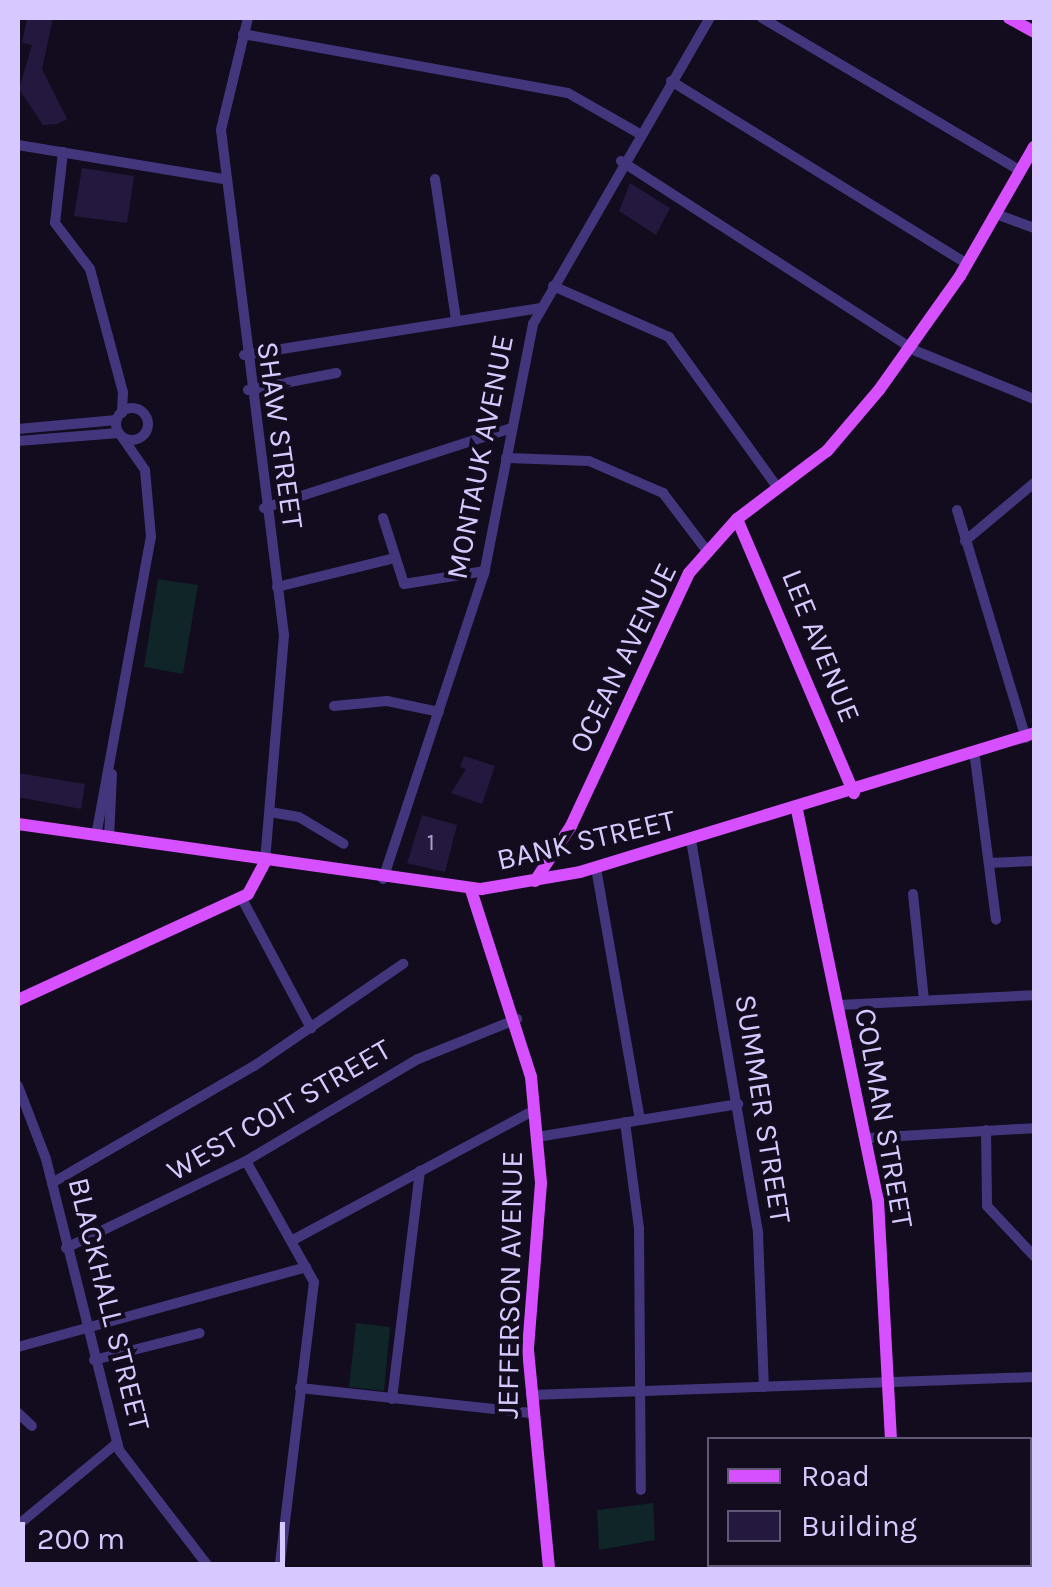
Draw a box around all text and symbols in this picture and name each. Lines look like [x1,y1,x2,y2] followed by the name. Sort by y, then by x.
[439,332,521,582] street label: MONTAUK AVENUE
[249,339,311,531] street label: SHAW STREET
[562,557,684,759] street label: OCEAN AVENUE
[774,564,868,728] street label: LEE AVENUE
[493,802,679,878] street label: BANK STREET
[427,827,435,857] house number: 1
[727,992,799,1226] street label: SUMMER STREET
[847,1005,921,1231] street label: COLMAN STREET
[161,1031,397,1189] street label: WEST COIT STREET
[490,1151,530,1419] street label: JEFFERSON AVENUE
[60,1174,158,1434] street label: BLACKHALL STREET
[707,1437,1032,1567] legend
[801,1458,870,1494] text: Road
[25,1502,290,1564] scale bar
[801,1508,917,1544] text: Building
[37,1521,125,1557] text: 200 m

